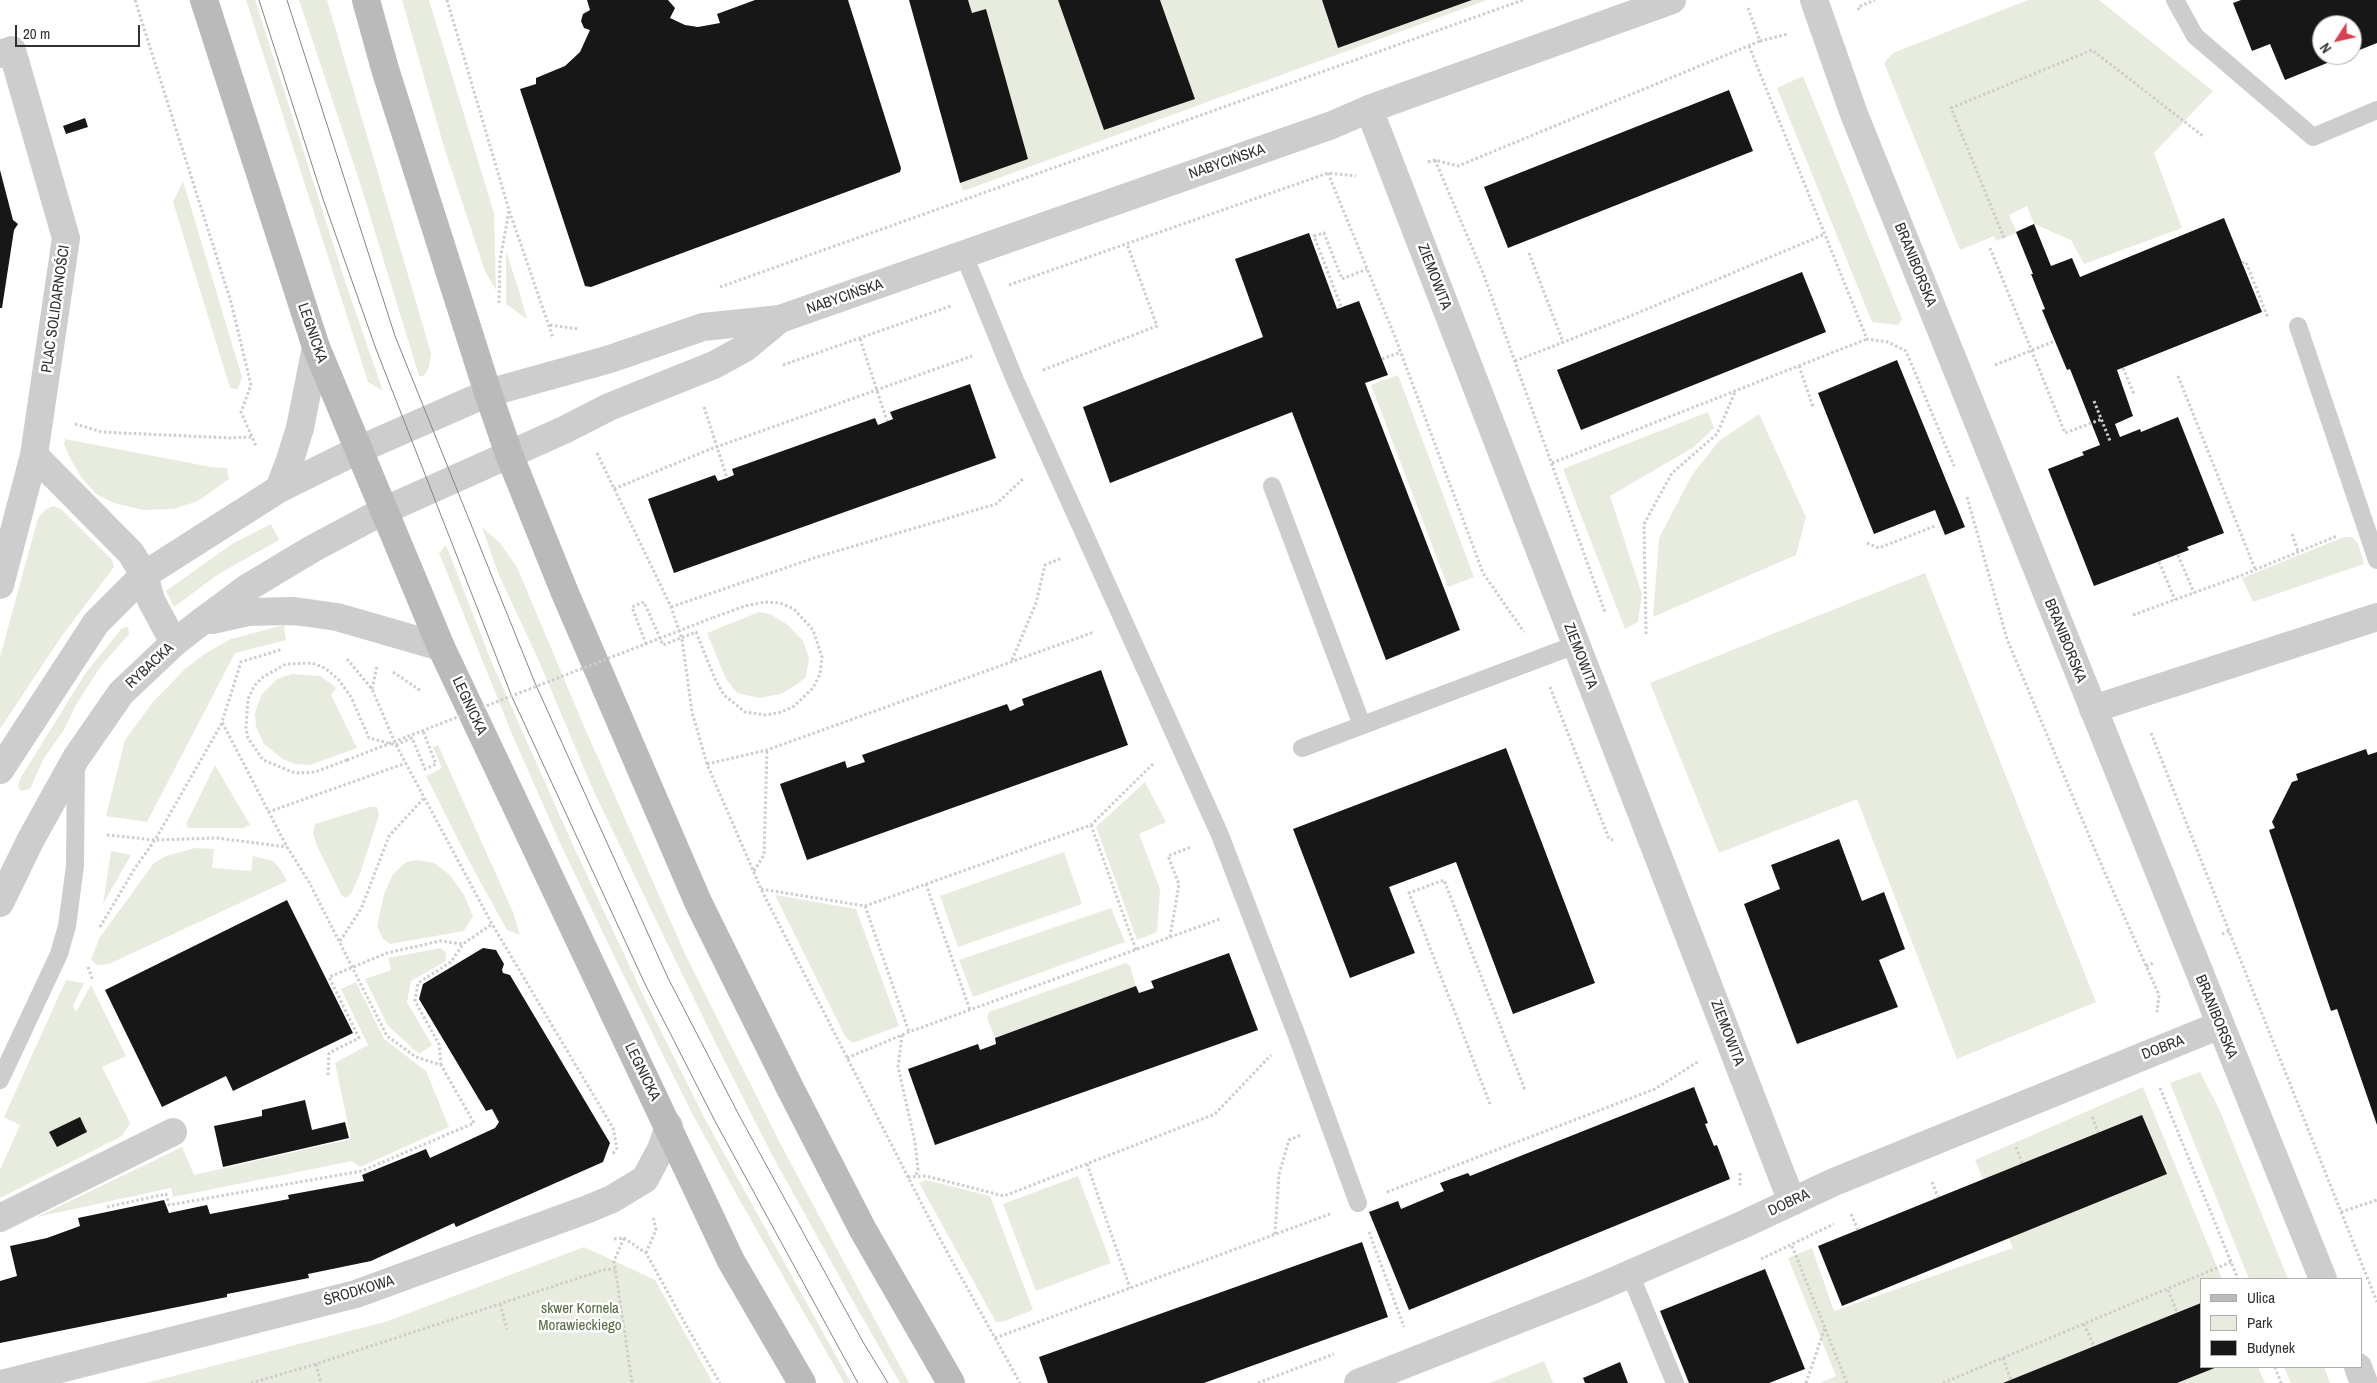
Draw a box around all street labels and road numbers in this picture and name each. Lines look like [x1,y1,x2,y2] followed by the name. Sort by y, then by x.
[1187,141,1267,183] street label: NABYCIŃSKA
[1890,220,1940,310] street label: BRANIBORSKA
[1413,242,1455,312] street label: ZIEMOWITA
[38,244,74,374] street label: PLAC SOLIDARNOŚCI
[805,276,885,318] street label: NABYCIŃSKA
[293,301,331,365] street label: LEGNICKA
[2040,596,2090,686] street label: BRANIBORSKA
[1559,621,1601,691] street label: ZIEMOWITA
[122,639,178,693] street label: RYBACKA
[448,674,490,738] street label: LEGNICKA
[2191,972,2241,1062] street label: BRANIBORSKA
[1706,998,1748,1068] street label: ZIEMOWITA
[2139,1032,2187,1064] street label: DOBRA
[620,1040,664,1104] street label: LEGNICKA
[1765,1186,1813,1220] street label: DOBRA
[322,1272,396,1310] street label: ŚRODKOWA

